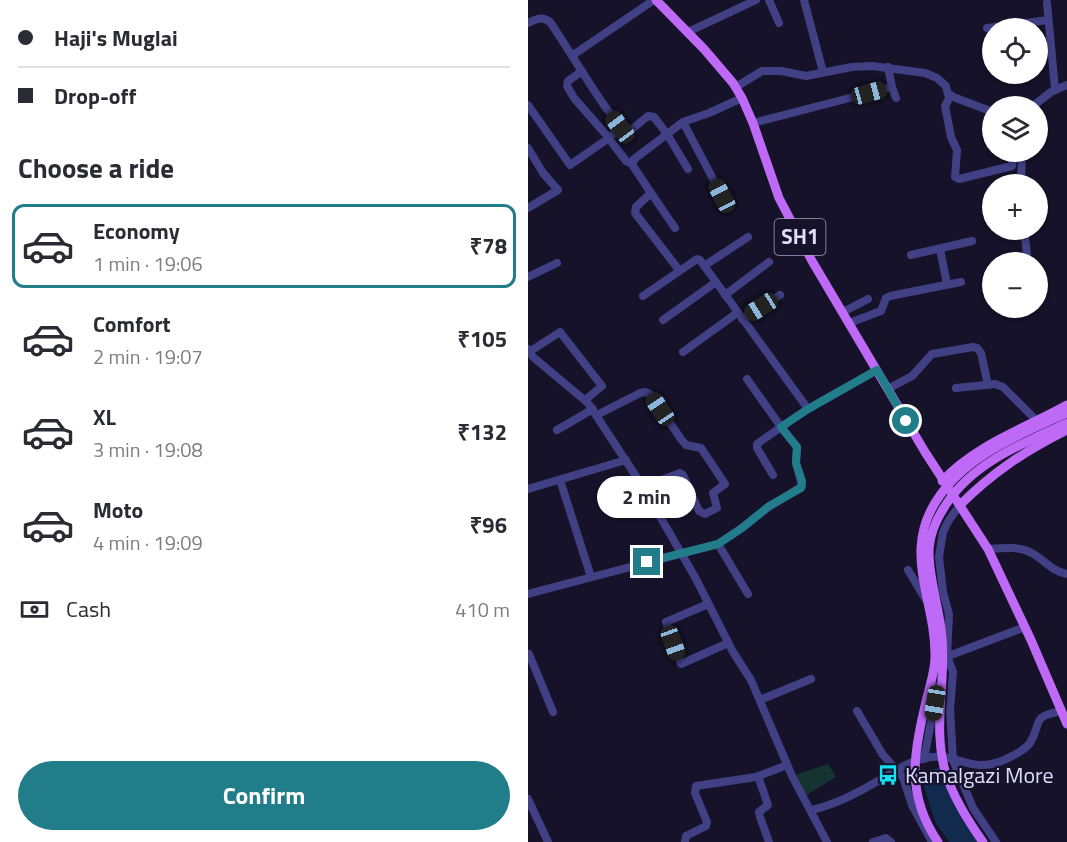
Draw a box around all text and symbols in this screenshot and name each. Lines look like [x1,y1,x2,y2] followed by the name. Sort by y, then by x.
[982,18,1048,318] map controls
[982,18,1048,84] button: locate
[54,21,178,55] text: Haji's Muglai
[54,79,136,113] text: Drop-off
[849,80,889,106] car
[982,96,1048,162] button: layers
[602,107,638,147] car
[18,147,174,188] text: Choose a ride
[982,174,1048,240] button: +
[706,176,738,216] car
[93,214,180,248] text: Economy
[21,219,75,273] icon: car
[774,219,826,255] road number: SH1
[470,229,507,263] text: ₹78
[93,248,203,279] text: 1 min · 19:06
[982,252,1048,318] button: −
[741,290,781,324] car
[93,307,171,341] text: Comfort
[21,312,75,366] icon: car
[457,322,507,356] text: ₹105
[93,341,203,372] text: 2 min · 19:07
[642,389,678,429] car
[93,400,116,434] text: XL
[21,405,75,459] icon: car
[892,407,919,434] route start
[457,415,507,449] text: ₹132
[93,434,203,465] text: 3 min · 19:08
[598,475,696,517] callout: 2 min
[622,481,671,512] text: 2 min
[93,493,143,527] text: Moto
[21,498,75,552] icon: car
[470,508,507,542] text: ₹96
[93,527,203,558] text: 4 min · 19:09
[633,548,660,575] route end
[66,592,111,626] text: Cash
[18,593,51,626] icon: cash
[455,594,510,625] text: 410 m
[658,623,688,663] car
[923,684,947,722] car
[905,758,1054,792] place label: Kamalgazi More
[18,761,510,830] button: Confirm
[876,763,900,787] bus stop icon: Kamalgazi More

